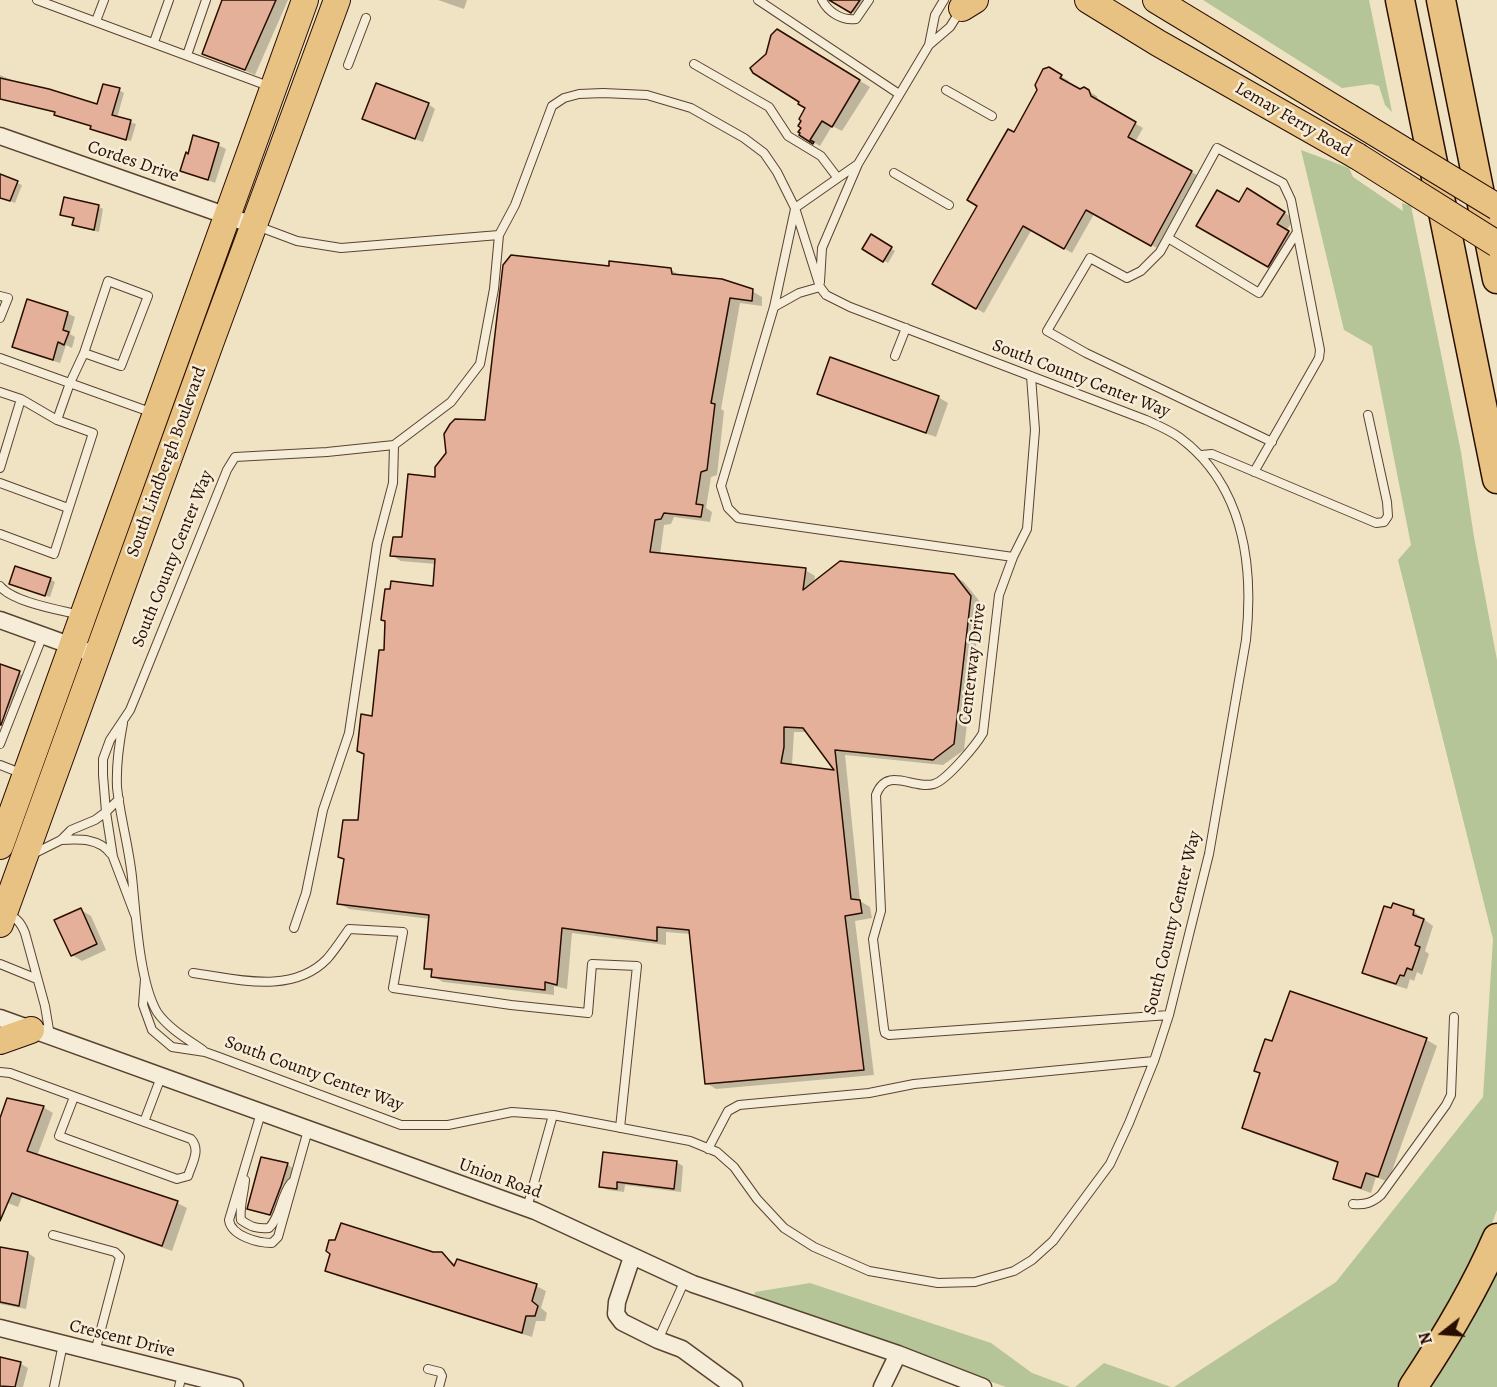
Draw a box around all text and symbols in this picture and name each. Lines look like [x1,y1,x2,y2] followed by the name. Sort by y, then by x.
[1231,78,1355,162] street label: Lemay Ferry Road
[84,136,182,188] street label: Cordes Drive
[989,335,1173,423] street label: South County Center Way
[122,364,212,560] street label: South Lindbergh Boulevard
[128,467,218,651] street label: South County Center Way
[955,602,991,726] street label: Centerway Drive
[1140,829,1206,1017] street label: South County Center Way
[222,1032,406,1116] street label: South County Center Way
[456,1154,544,1204] street label: Union Road
[1413,1303,1473,1363] north arrow
[67,1315,177,1363] street label: Crescent Drive
[1414,1329,1438,1347] text: N

